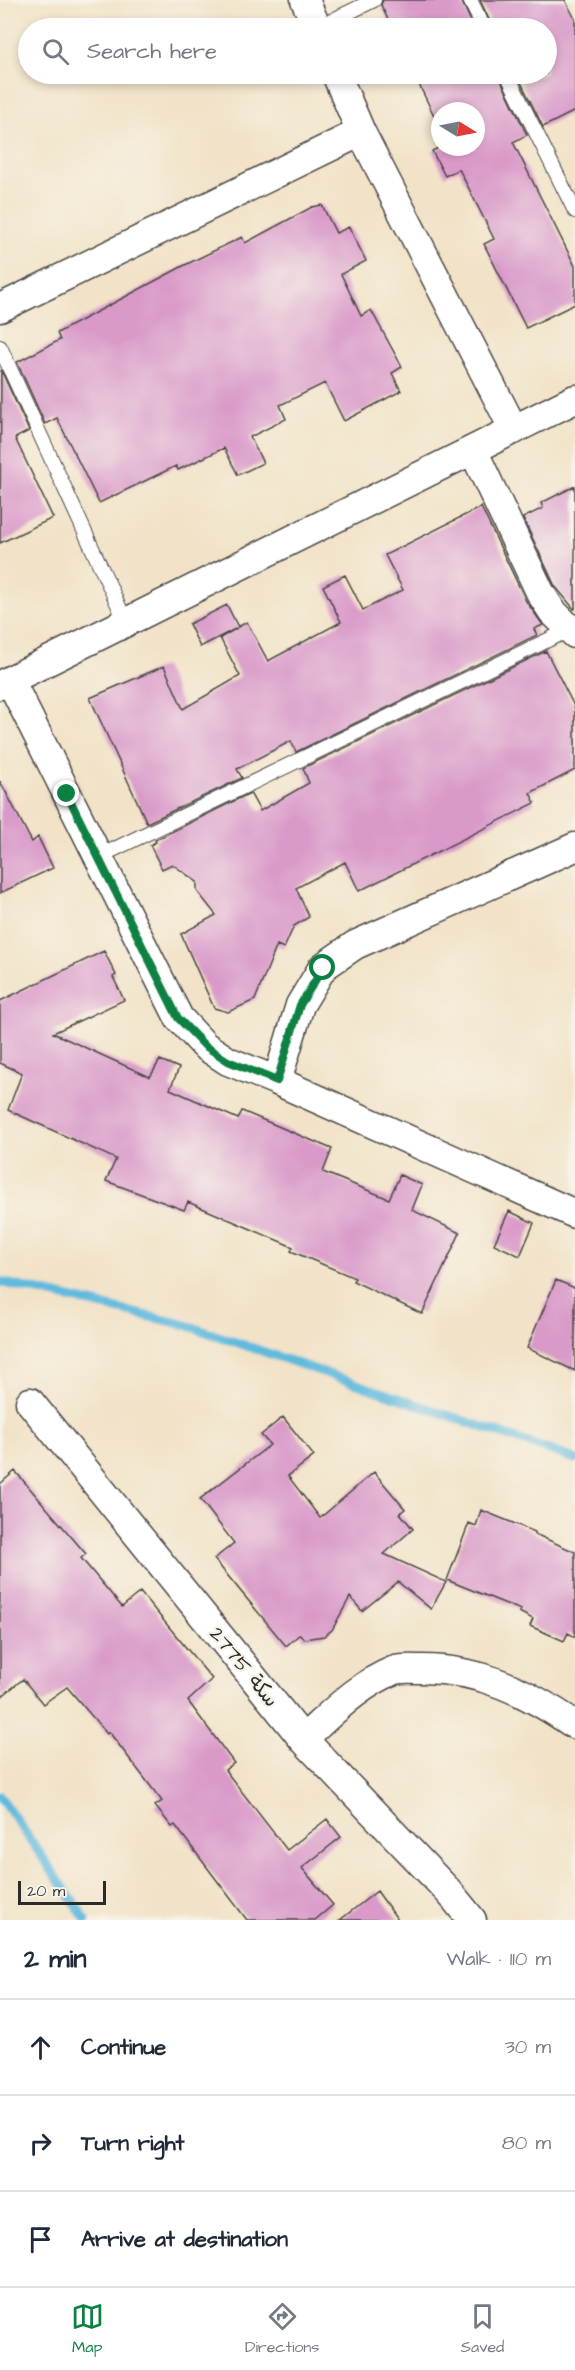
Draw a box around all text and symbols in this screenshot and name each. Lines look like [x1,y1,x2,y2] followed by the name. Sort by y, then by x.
[18,18,557,84] search box
[39,35,72,68] icon: search
[87,36,217,67] text: Search here
[431,102,485,156] north arrow
[53,780,79,806] route end
[309,954,335,980] route start
[202,1621,286,1713] street label: سكة 2775
[18,1878,106,1906] scale bar
[27,1880,65,1902] text: 20 m
[24,1941,86,1977] text: 2 min
[446,1945,551,1973] text: Walk · 110 m
[24,2031,57,2064] icon: ahead
[81,2032,166,2063] text: Continue
[505,2033,551,2061] text: 30 m
[24,2127,57,2160] icon: right
[81,2128,184,2159] text: Turn right
[502,2129,551,2157] text: 80 m
[24,2223,57,2256] icon: arrive
[81,2224,288,2255] text: Arrive at destination
[71,2300,104,2358] tab: Map
[245,2300,319,2358] tab: Directions
[461,2300,504,2358] tab: Saved

